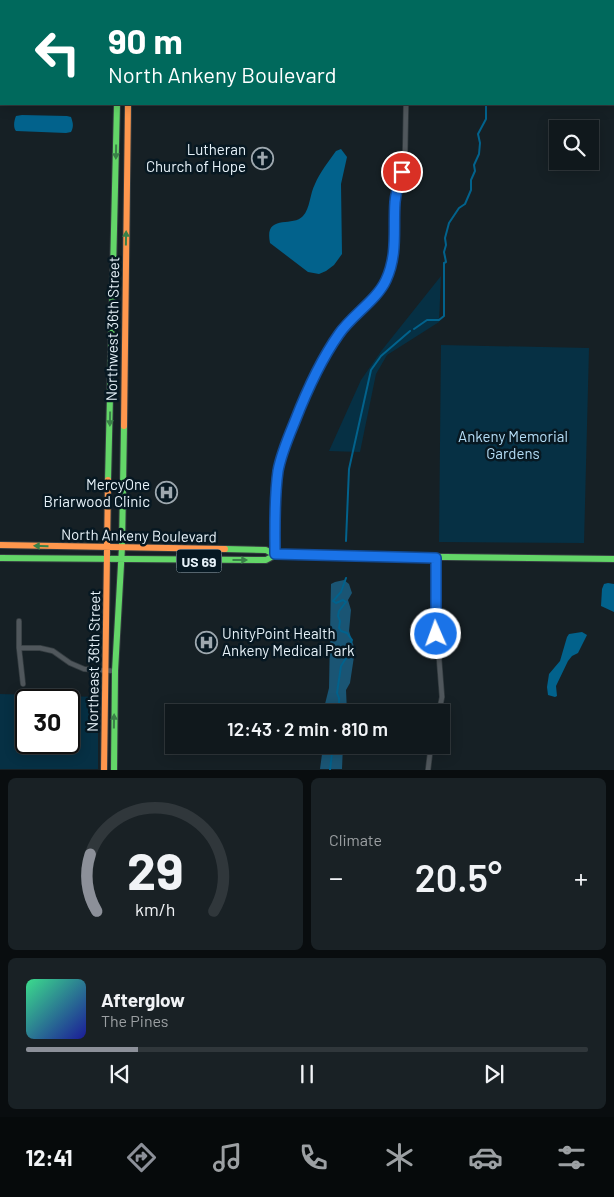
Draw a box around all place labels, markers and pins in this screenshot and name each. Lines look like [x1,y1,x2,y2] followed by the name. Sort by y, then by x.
[146,140,246,175] place label: Lutheran Church of Hope
[250,146,274,170] church icon: Lutheran Church of Hope
[381,151,423,193] pin
[44,475,150,510] place label: MercyOne Briarwood Clinic
[154,481,178,505] hospital icon: MercyOne Briarwood Clinic
[222,624,355,659] place label: UnityPoint Health Ankeny Medical Park
[194,630,218,654] hospital icon: UnityPoint Health Ankeny Medical Park

